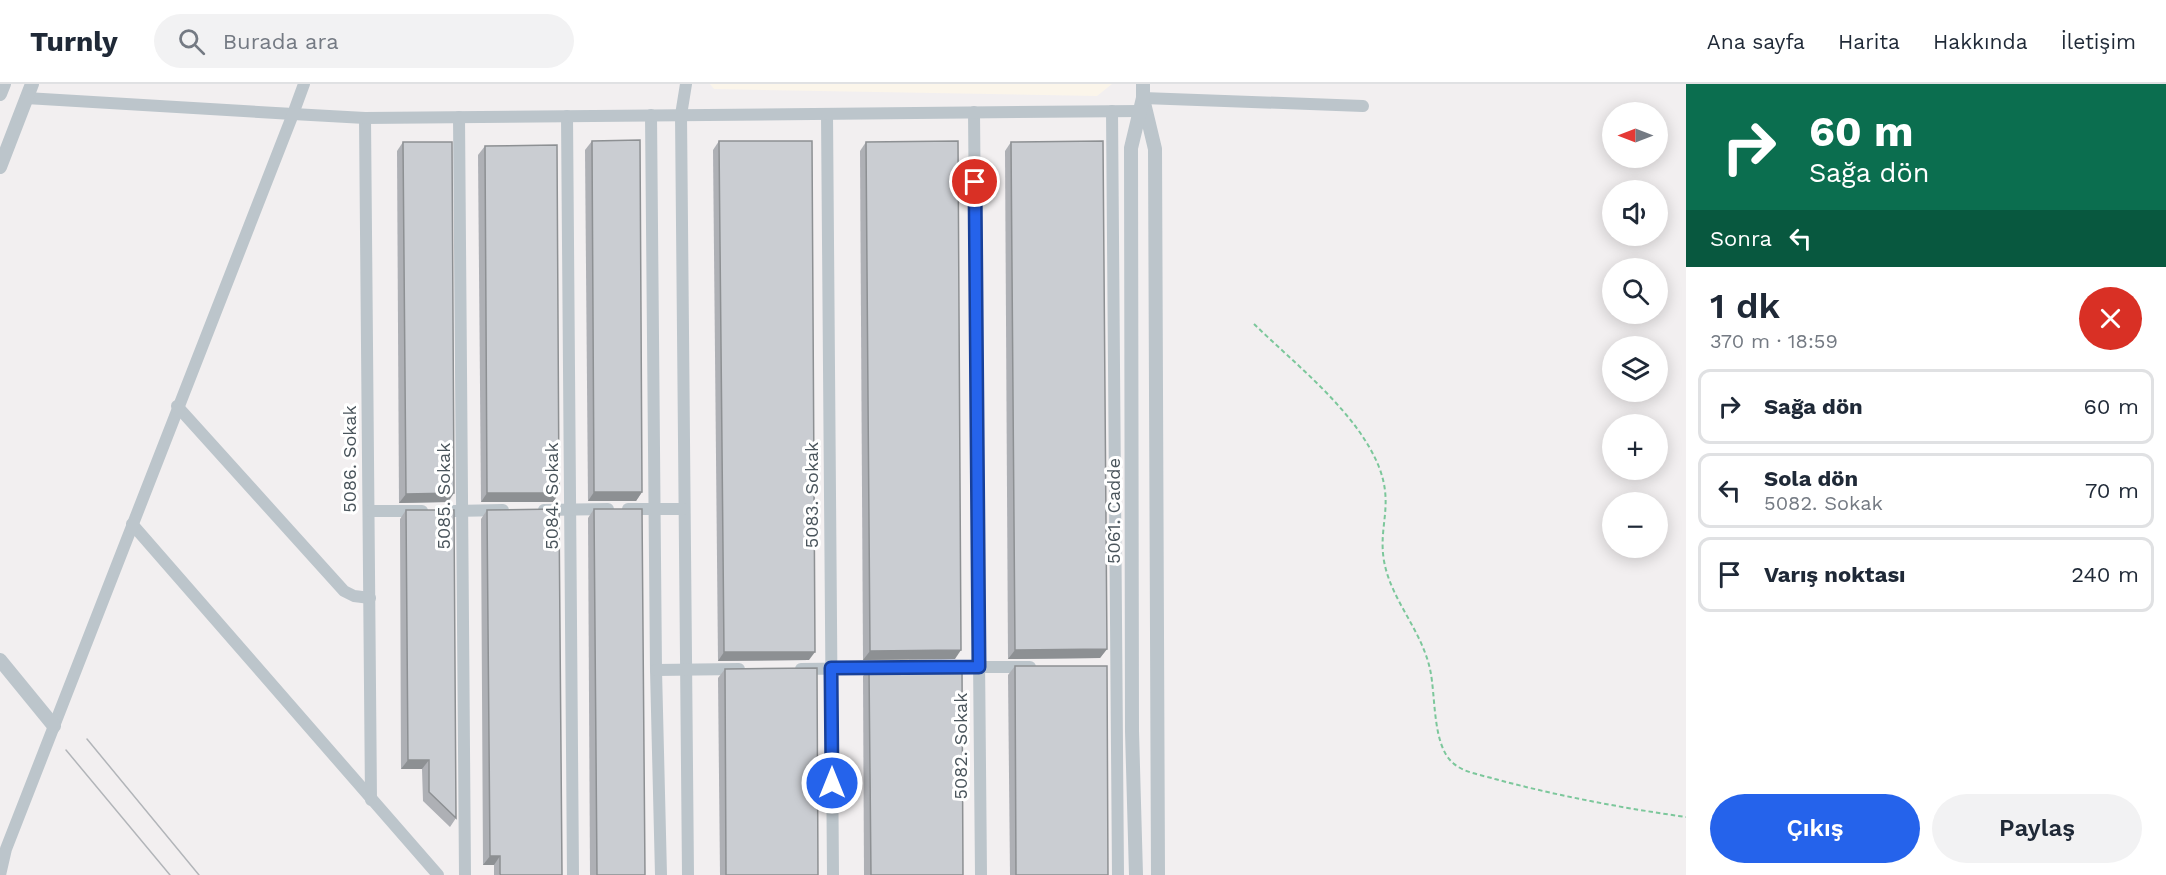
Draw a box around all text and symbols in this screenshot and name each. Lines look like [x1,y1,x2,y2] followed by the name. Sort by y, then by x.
[154,14,574,68] search box
[30,25,118,58] text: Turnly
[175,25,208,58] icon: search
[223,29,339,54] text: Burada ara
[1707,29,1805,54] text: Ana sayfa
[1838,29,1900,54] text: Harita
[1933,29,2028,54] text: Hakkında
[2061,29,2136,54] text: İletişim
[1602,102,1668,168] north arrow
[1602,102,1668,558] map controls
[1809,107,1913,156] text: 60 m
[1710,108,1788,186] icon: right
[949,156,1000,207] pin
[1809,157,1929,189] text: Sağa dön
[958,165,991,198] icon: arrive
[1602,180,1668,246] button: sound
[1784,222,1817,255] icon: left
[1710,226,1772,251] text: Sonra
[1602,258,1668,324] button: search
[1710,285,1780,327] text: 1 dk
[2079,287,2142,350] button: close
[1710,329,1838,353] text: 370 m · 18:59
[1602,336,1668,402] button: layers
[1713,390,1746,423] icon: right
[1764,394,1863,419] text: Sağa dön
[2083,394,2139,419] text: 60 m
[339,405,360,513] street label: 5086. Sokak
[1602,414,1668,480] button: +
[541,442,562,550] street label: 5084. Sokak
[801,442,822,548] street label: 5083. Sokak
[433,443,454,549] street label: 5085. Sokak
[1103,458,1124,564] street label: 5061. Cadde
[1764,466,1858,491] text: Sola dön
[1713,474,1746,507] icon: left
[2085,478,2139,503] text: 70 m
[1764,491,1883,515] text: 5082. Sokak
[1602,492,1668,558] button: −
[1713,558,1746,591] icon: arrive
[1764,562,1906,587] text: Varış noktası
[2071,562,2139,587] text: 240 m
[950,693,971,799] street label: 5082. Sokak
[800,751,864,815] position arrow
[1710,794,1920,863] button: Çıkış
[1932,794,2142,863] button: Paylaş

